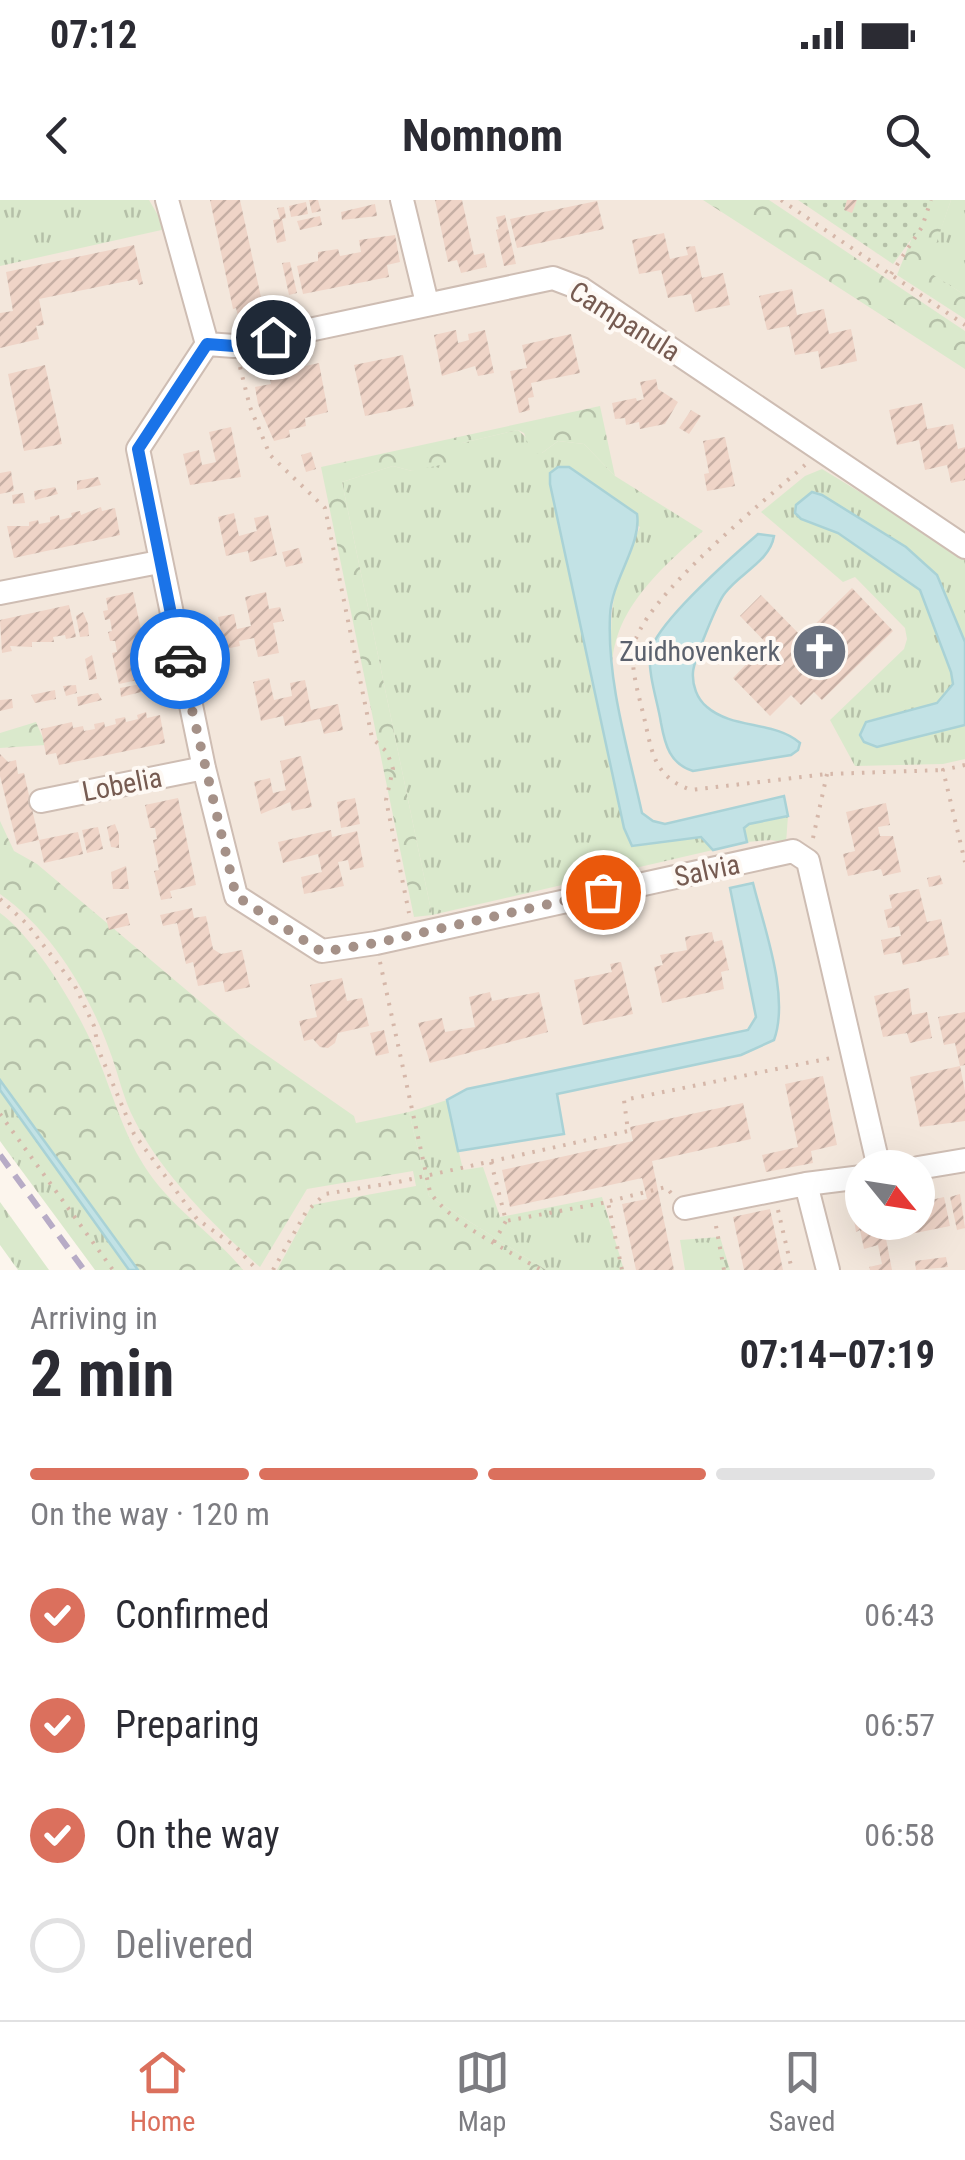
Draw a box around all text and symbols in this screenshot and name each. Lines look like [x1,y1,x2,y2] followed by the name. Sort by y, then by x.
[50,13,137,57] text: 07:12
[30,108,85,163] icon: back
[880,108,935,163] icon: search
[402,109,563,162] text: Nomnom
[563,274,686,368] street label: Campanula
[231,295,316,380] pin
[246,310,301,365] icon: home
[130,609,230,709] courier
[789,621,849,681] church icon: Zuidhovenkerk
[153,632,208,687] icon: car
[619,635,780,668] place label: Zuidhovenkerk
[79,761,165,808] street label: Lobelia
[671,847,743,894] street label: Salvia
[561,850,646,935] pin
[576,865,631,920] icon: bag
[845,1150,935,1240] north arrow
[845,1150,935,1240] map controls
[30,1299,158,1337] text: Arriving in
[740,1333,935,1377] text: 07:14–07:19
[30,1336,174,1412] text: 2 min
[30,1495,270,1533] text: On the way · 120 m
[30,1588,85,1643] icon: check
[115,1593,270,1637] text: Confirmed
[864,1596,935,1634] text: 06:43
[30,1698,85,1753] icon: check
[115,1703,260,1747] text: Preparing
[864,1706,935,1744] text: 06:57
[30,1808,85,1863] icon: check
[115,1813,280,1857] text: On the way
[864,1816,935,1854] text: 06:58
[115,1923,254,1967] text: Delivered
[130,2045,195,2138] tab: Home
[455,2045,510,2138] tab: Map
[769,2045,835,2138] tab: Saved

